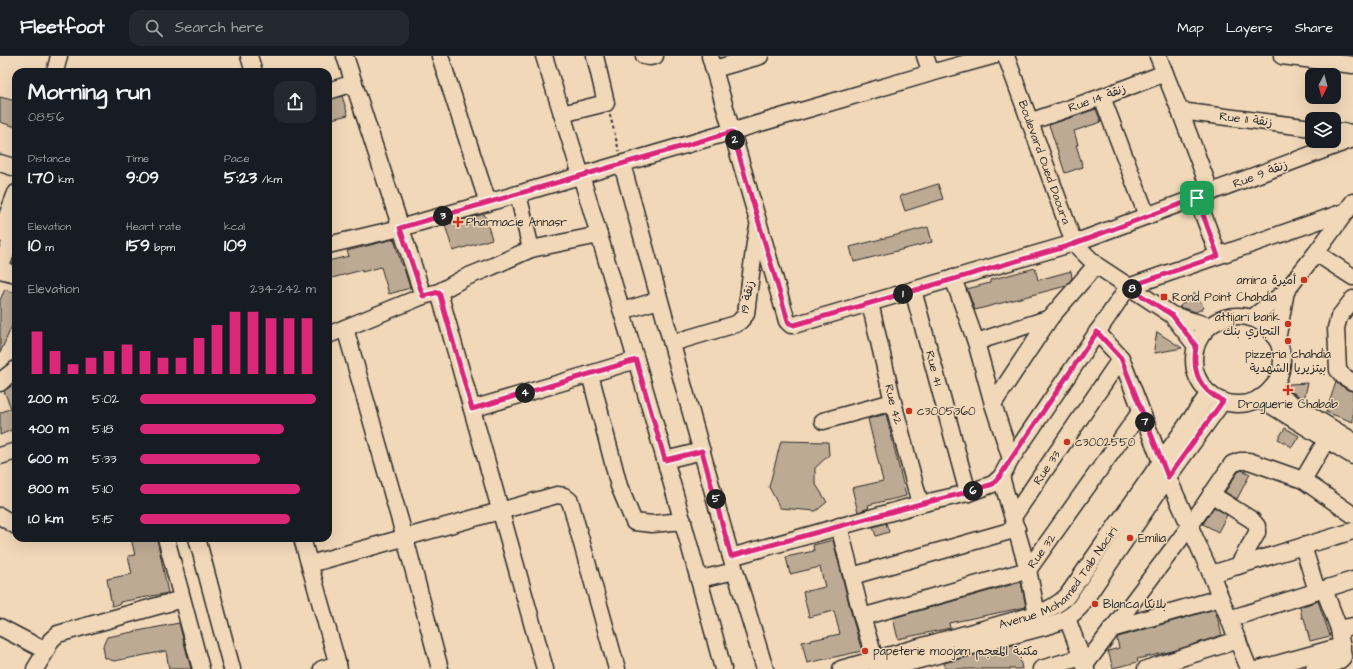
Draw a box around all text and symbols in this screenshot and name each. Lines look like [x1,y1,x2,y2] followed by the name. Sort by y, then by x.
[129,10,409,46] search box
[20,14,105,41] text: Fleetfoot
[143,17,165,39] icon: search
[175,17,263,38] text: Search here
[1177,18,1204,38] text: Map
[1226,18,1273,38] text: Layers
[1295,18,1333,38] text: Share
[1305,68,1341,104] north arrow
[1305,68,1341,148] map controls
[28,77,151,108] text: Morning run
[1066,80,1128,117] street label: Rue 14 زنقة
[274,81,316,123] button: share
[1014,98,1074,227] street label: Boulevard Oued Daoura
[28,108,64,126] text: 08:56
[1218,108,1274,131] street label: Rue 11 زنقة
[1305,112,1341,148] button: layers
[725,130,745,150] pin: 2
[732,132,738,147] text: 2
[28,151,71,166] text: Distance
[126,151,149,166] text: Time
[224,151,250,166] text: Pace
[1230,156,1290,193] street label: Rue 9 زنقة
[28,166,54,190] text: 1.70
[126,166,159,190] text: 9:09
[224,166,257,190] text: 5:23
[54,172,73,187] text: km
[257,172,282,187] text: /km
[1180,181,1214,215] pin
[1186,187,1208,209] icon: arrive
[433,206,453,226] pin: 3
[440,208,446,223] text: 3
[466,214,567,231] place label: Pharmacie Annasr
[453,217,463,227] marker: Pharmacie Annasr
[28,219,71,234] text: Elevation
[126,219,181,234] text: Heart rate
[224,219,245,234] text: kcal
[28,234,41,258] text: 10
[126,234,150,258] text: 159
[224,234,247,258] text: 109
[41,240,54,255] text: m
[150,240,175,255] text: bpm
[1237,272,1296,289] place label: amira أميرة
[1299,275,1309,285] marker: amira أميرة
[736,279,759,315] street label: 19 زنقة
[1122,279,1142,299] pin: 8
[28,280,79,298] text: Elevation
[250,280,316,298] text: 234–242 m
[1128,281,1136,296] text: 8
[893,284,913,304] pin: 1
[902,286,904,301] text: 1
[1172,289,1277,306] place label: Rond Point Chahdia
[1159,292,1169,302] marker: Rond Point Chahdia
[1215,309,1281,340] place label: attijari bank التجاري بنك
[1283,319,1293,329] marker: attijari bank التجاري بنك
[1283,336,1293,346] marker: pizzeria chahdia بيتزيريا الشهدية
[1245,346,1331,377] place label: pizzeria chahdia بيتزيريا الشهدية
[921,349,947,388] street label: Rue 41
[515,383,535,403] pin: 4
[880,383,907,427] street label: Rue 42
[521,385,529,400] text: 4
[1283,385,1293,395] marker: Droguerie Chabab
[28,390,67,408] text: 200 m
[92,390,119,408] text: 5:02
[1238,396,1338,414] place label: Droguerie Chabab
[917,403,976,420] place label: c3005360
[904,406,914,416] marker: c3005360
[1135,412,1155,432] pin: 7
[1142,414,1148,429] text: 7
[28,420,69,438] text: 400 m
[92,420,113,438] text: 5:18
[1075,434,1136,451] place label: c3002550
[1062,437,1072,447] marker: c3002550
[1029,447,1065,488] street label: Rue 33
[28,450,68,468] text: 600 m
[92,450,117,468] text: 5:33
[28,480,68,498] text: 800 m
[92,480,113,498] text: 5:10
[963,481,983,501] pin: 6
[970,483,976,498] text: 6
[706,489,726,509] pin: 5
[712,491,720,506] text: 5
[28,510,63,528] text: 1.0 km
[92,510,114,528] text: 5:15
[997,523,1122,633] street label: Avenue Mohamed Taib Naciri
[1024,530,1060,572] street label: Rue 32
[1138,530,1166,547] place label: Emilia
[1125,533,1135,543] marker: Emilia
[1103,596,1166,613] place label: Blanca بلانكا
[1090,599,1100,609] marker: Blanca بلانكا
[873,643,1038,660] place label: papeterie moojam مكتبة المعجم
[860,646,870,656] marker: papeterie moojam مكتبة المعجم

